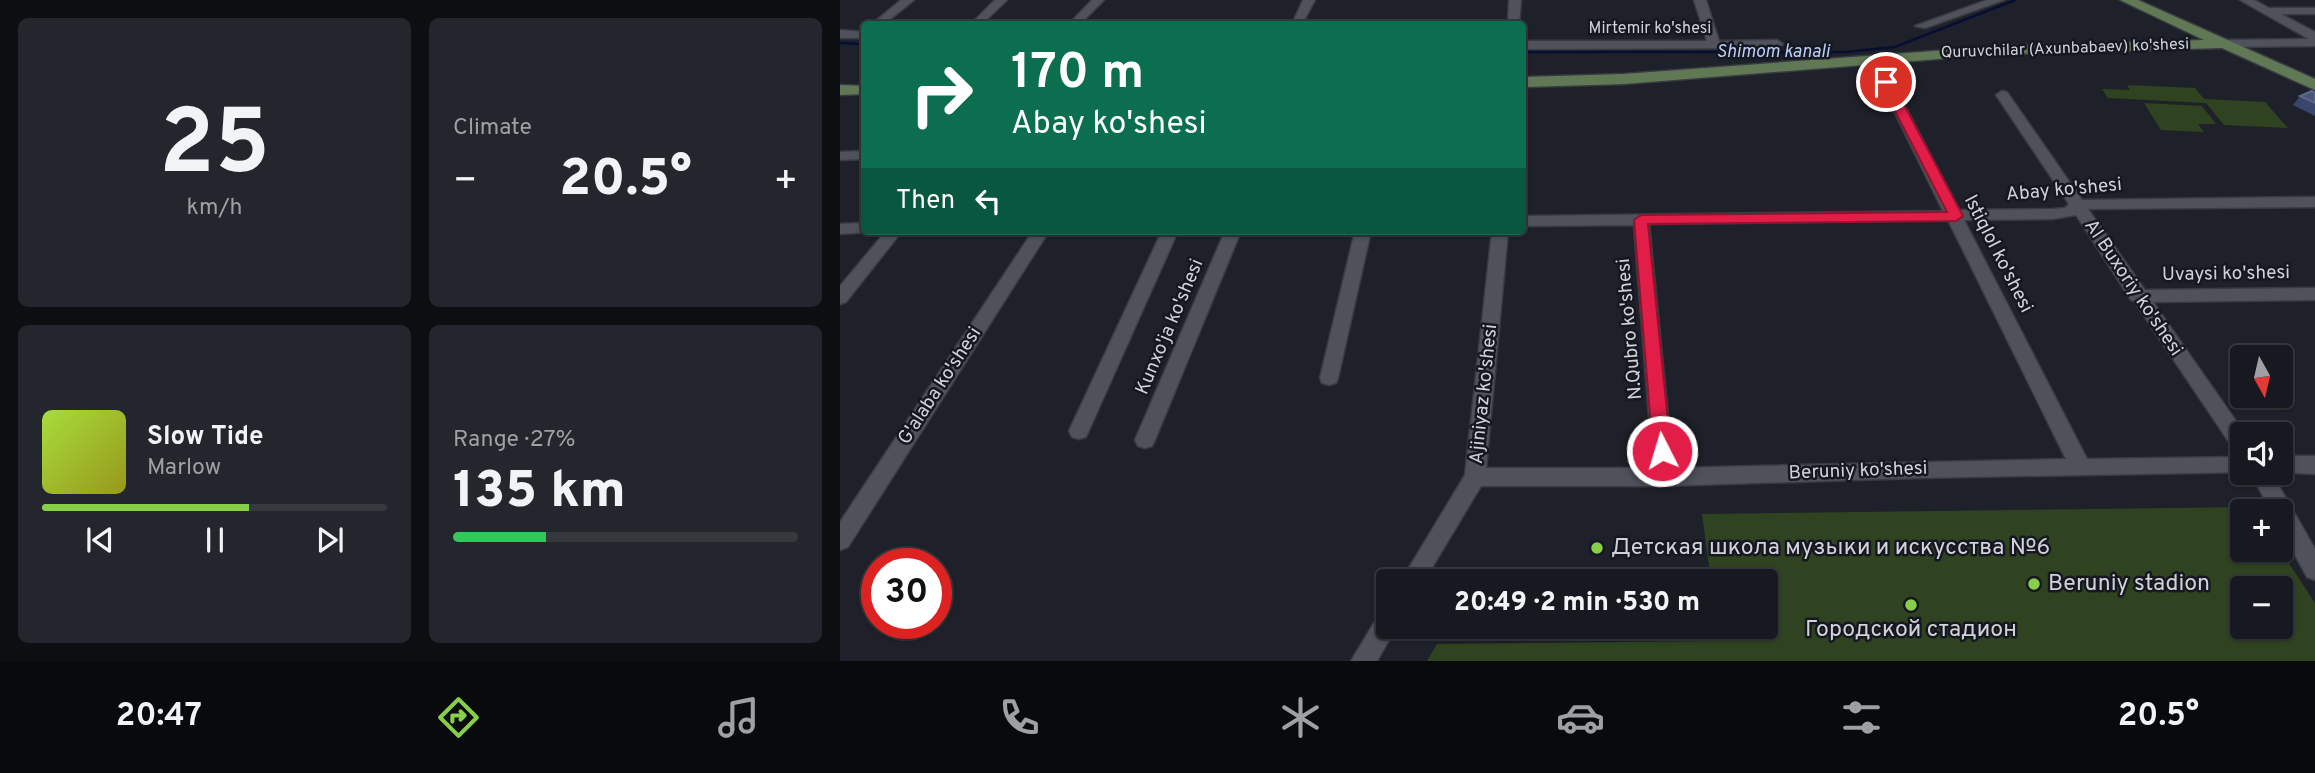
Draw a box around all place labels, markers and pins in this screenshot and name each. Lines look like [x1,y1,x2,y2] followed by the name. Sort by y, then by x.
[1856,52,1916,112] pin
[1611,534,2050,563] place label: Детская школа музыки и искусства №6
[1589,540,1605,556] marker: Детская школа музыки и искусства №6
[2048,570,2210,599] place label: Beruniy stadion
[2026,576,2042,592] marker: Beruniy stadion
[1903,597,1919,613] marker: Городской стадион
[1805,616,2017,645] place label: Городской стадион

